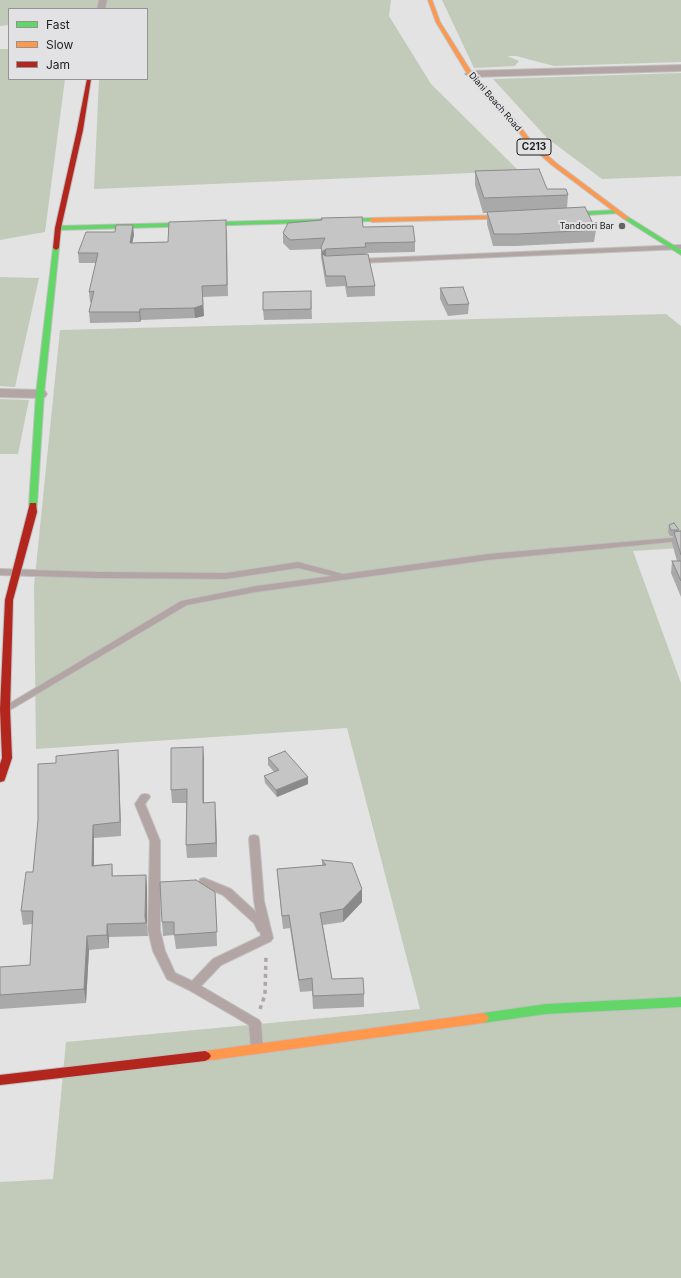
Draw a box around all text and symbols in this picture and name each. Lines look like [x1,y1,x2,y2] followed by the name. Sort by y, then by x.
[8,8,148,80] legend
[46,17,70,32] text: Fast
[46,37,73,52] text: Slow
[46,57,70,72] text: Jam
[466,70,524,134] street label: Diani Beach Road
[517,139,551,155] road number: C213
[560,221,614,231] place label: Tandoori Bar
[617,221,627,231] marker: Tandoori Bar

